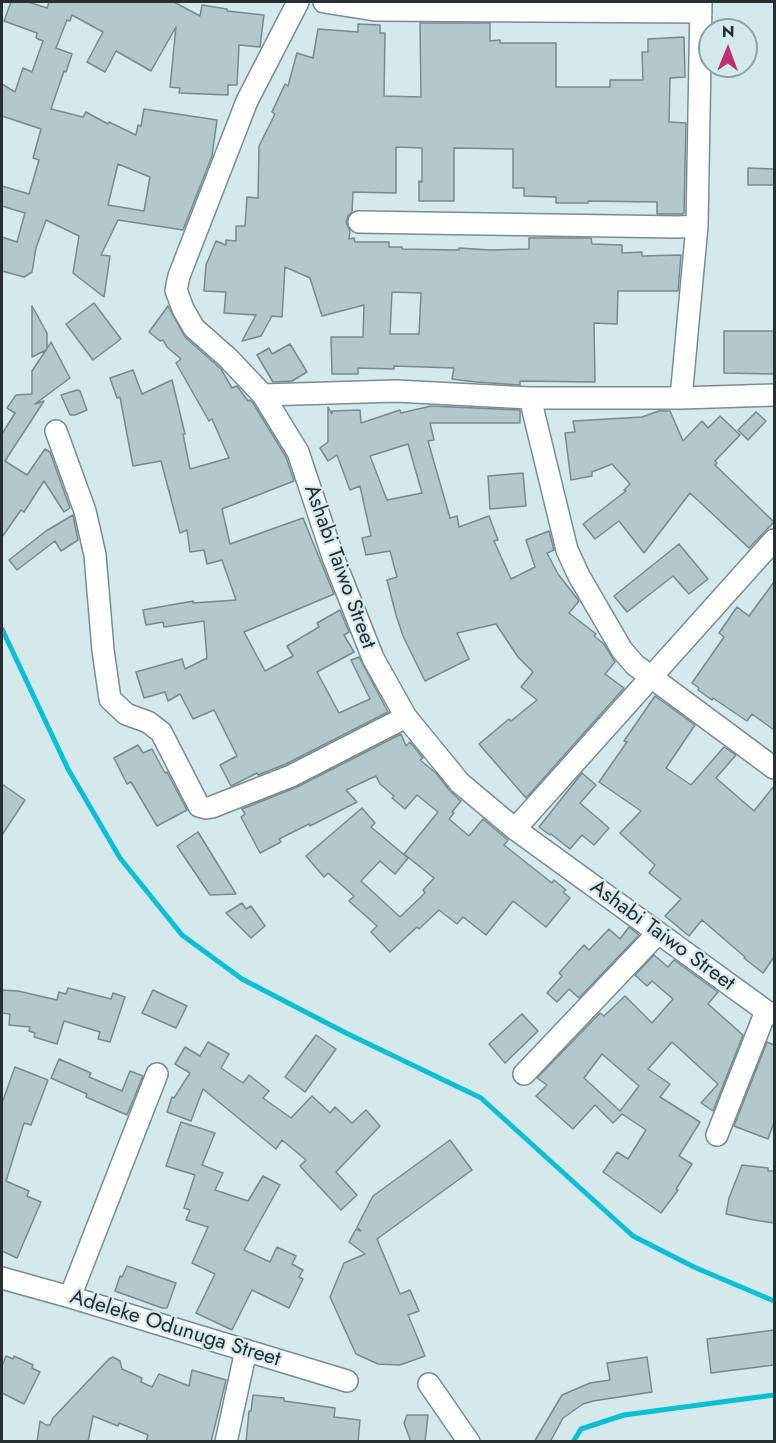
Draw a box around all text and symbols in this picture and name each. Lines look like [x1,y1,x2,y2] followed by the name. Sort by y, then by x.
[698,18,758,78] north arrow
[722,20,735,43] text: N
[298,482,380,652] street label: Ashabi Taiwo Street
[585,875,739,997] street label: Ashabi Taiwo Street
[67,1285,283,1373] street label: Adeleke Odunuga Street

